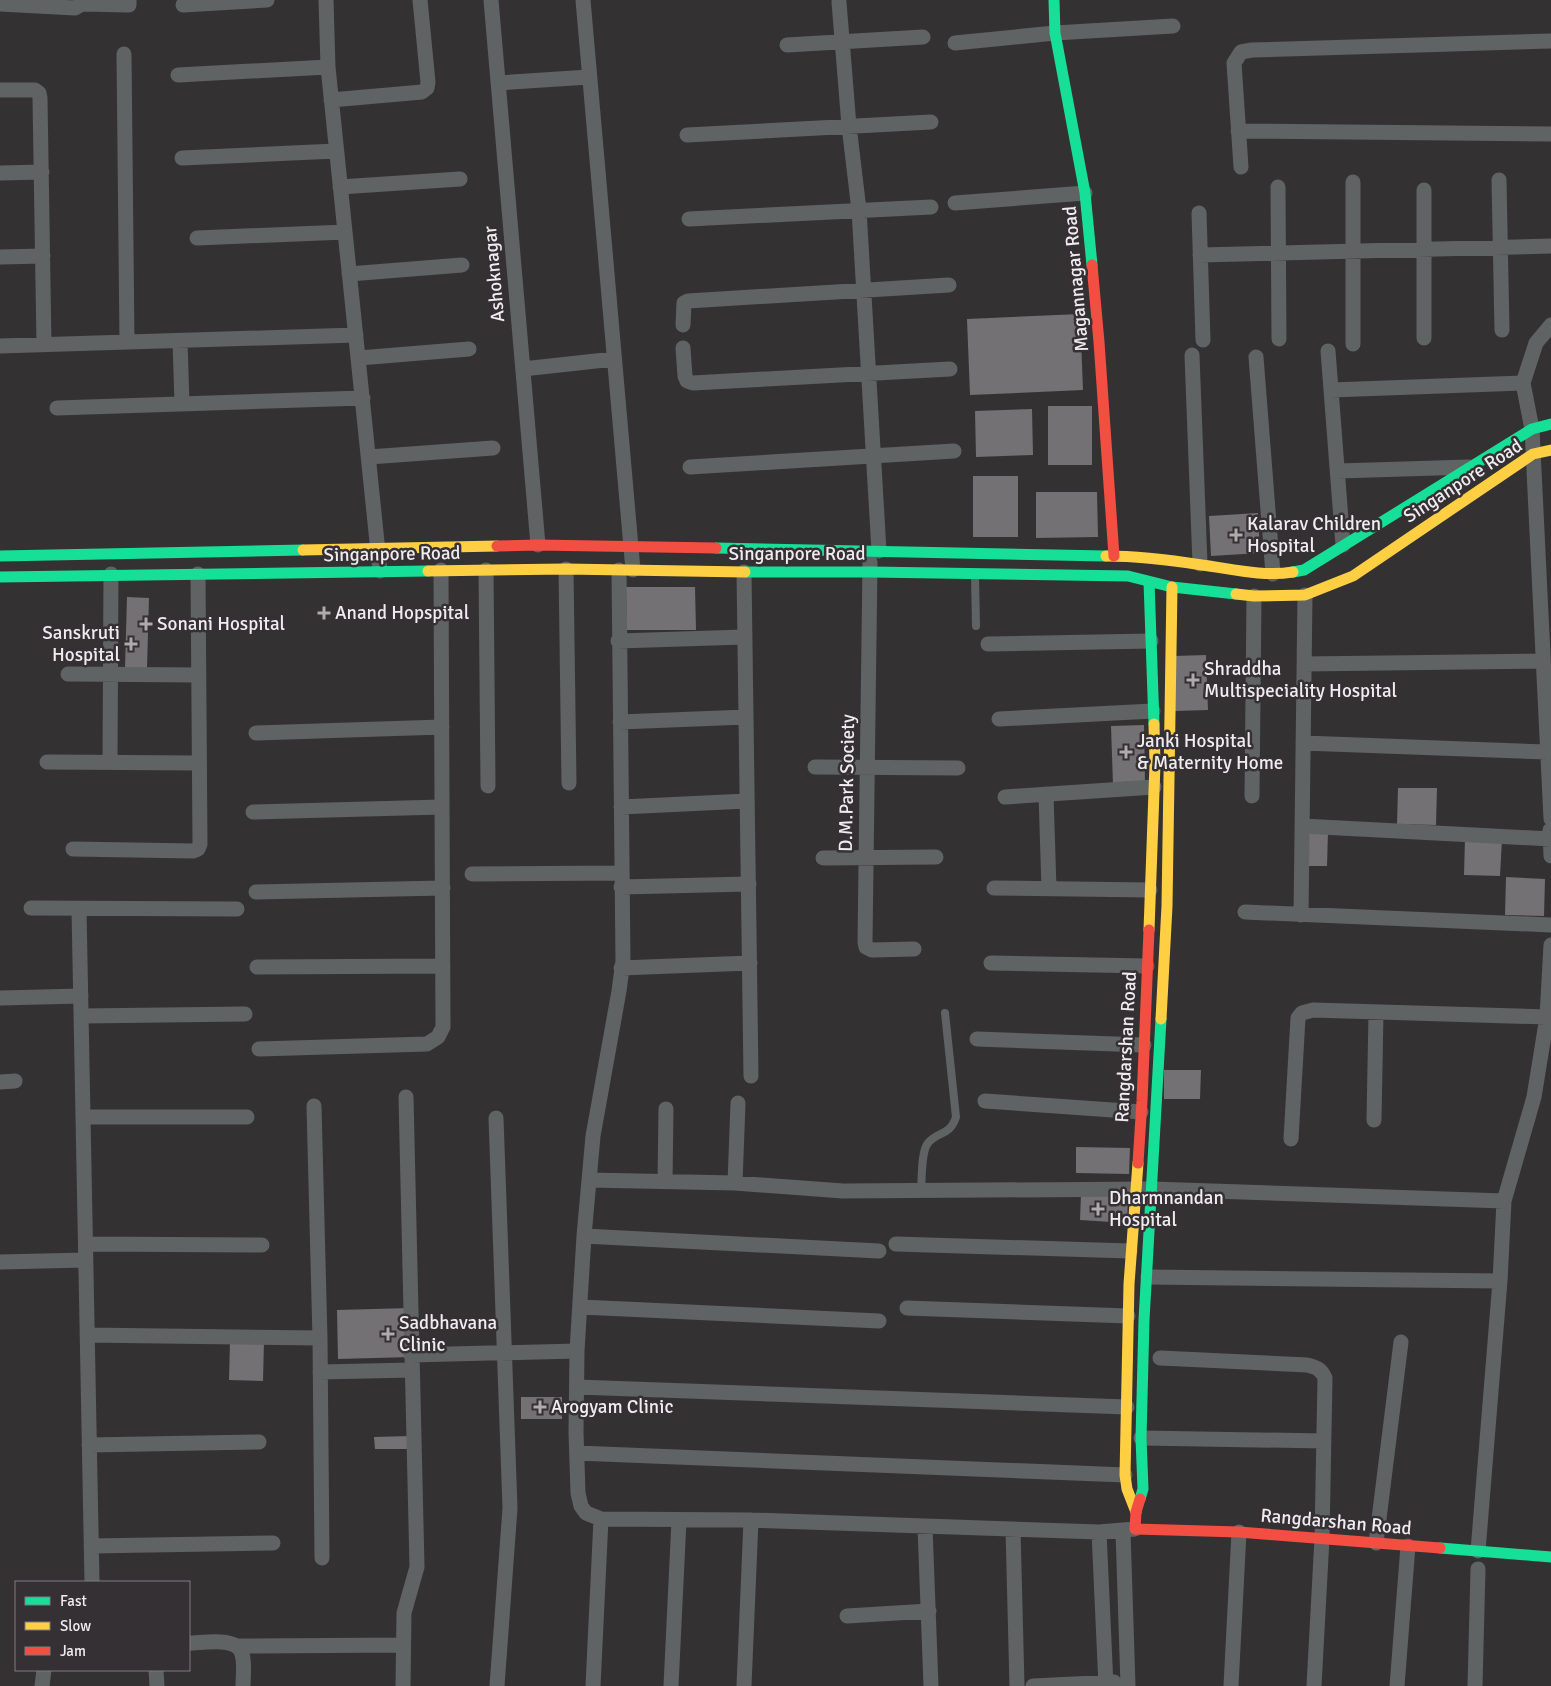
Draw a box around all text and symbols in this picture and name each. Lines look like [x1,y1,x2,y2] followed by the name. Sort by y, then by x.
[1058,205,1094,353] street label: Magannagar Road
[478,225,510,323] street label: Ashoknagar
[1399,434,1527,528] street label: Singanpore Road
[1247,512,1381,558] place label: Kalarav Children Hospital
[1229,528,1243,542] marker: Kalarav Children Hospital
[323,541,461,567] street label: Singanpore Road
[728,542,866,566] street label: Singanpore Road
[335,601,469,625] place label: Anand Hopspital
[317,606,331,620] marker: Anand Hopspital
[157,612,285,636] place label: Sonani Hospital
[139,617,153,631] marker: Sonani Hospital
[42,621,120,667] place label: Sanskruti Hospital
[124,637,138,651] marker: Sanskruti Hospital
[1204,657,1397,703] place label: Shraddha Multispeciality Hospital
[1186,673,1200,687] marker: Shraddha Multispeciality Hospital
[834,714,860,852] street label: D.M.Park Society
[1137,729,1283,775] place label: Janki Hospital & Maternity Home
[1119,745,1133,759] marker: Janki Hospital & Maternity Home
[1110,971,1142,1123] street label: Rangdarshan Road
[1109,1186,1224,1232] place label: Dharmnandan Hospital
[1091,1202,1105,1216] marker: Dharmnandan Hospital
[399,1311,497,1357] place label: Sadbhavana Clinic
[381,1327,395,1341] marker: Sadbhavana Clinic
[551,1395,673,1419] place label: Arogyam Clinic
[533,1400,547,1414] marker: Arogyam Clinic
[1259,1503,1413,1541] street label: Rangdarshan Road
[15,1581,190,1671] legend
[60,1592,87,1610] text: Fast
[60,1617,91,1635] text: Slow
[60,1642,86,1660] text: Jam

